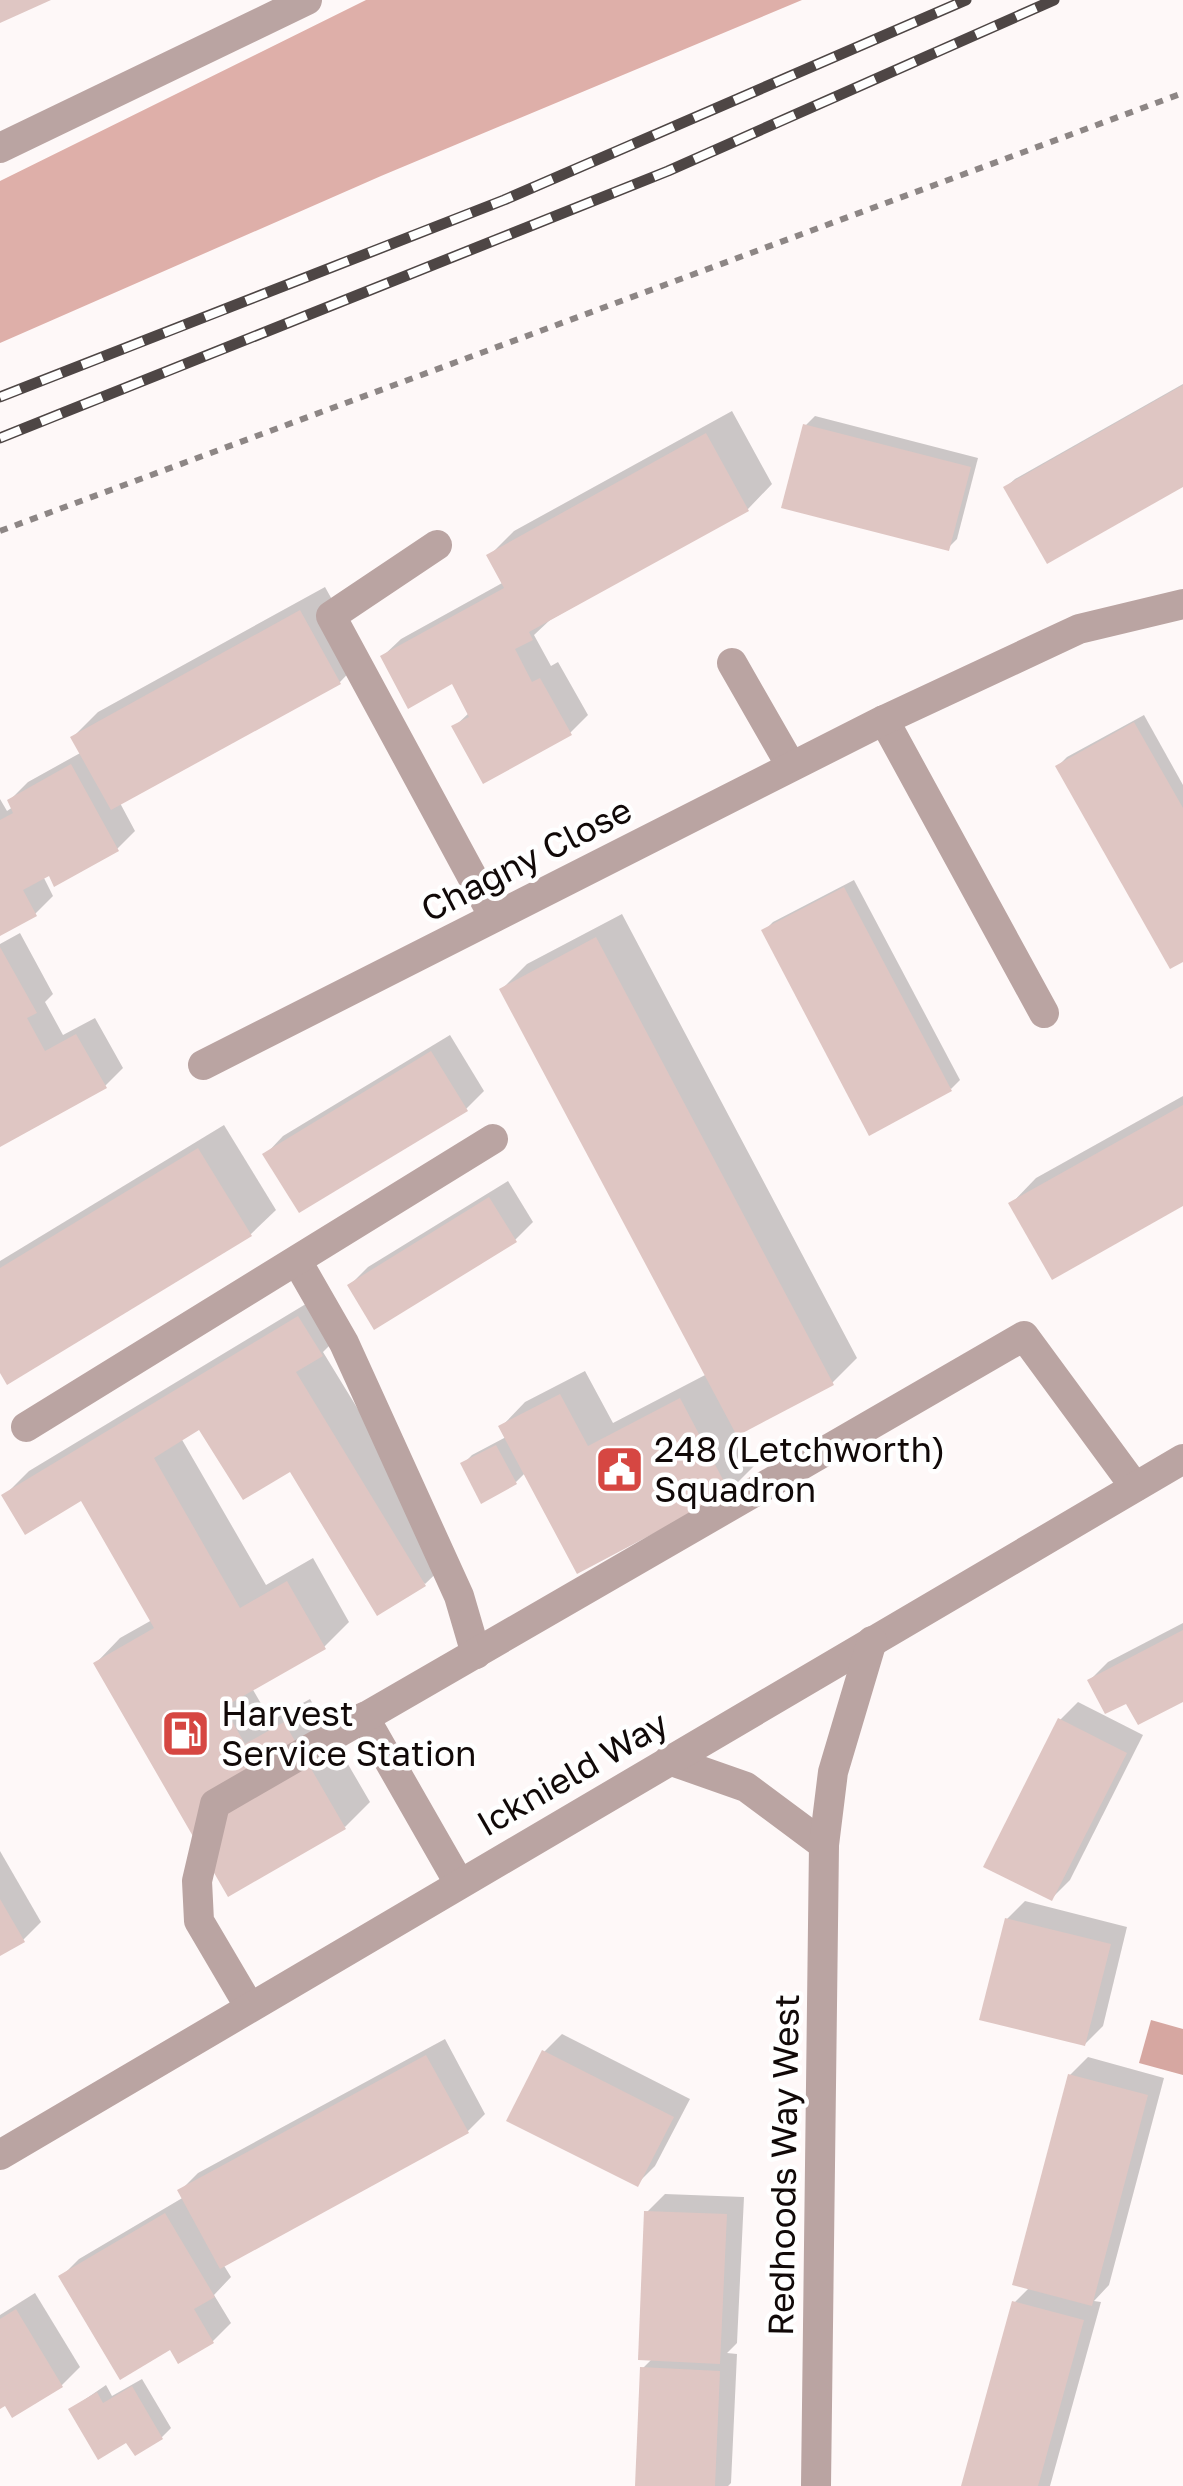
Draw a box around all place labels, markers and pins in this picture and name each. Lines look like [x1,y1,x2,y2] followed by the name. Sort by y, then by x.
[654,1428,945,1510] place label: 248 (Letchworth) Squadron
[593,1443,645,1495] public building icon: 248 (Letchworth) Squadron
[221,1692,477,1774] place label: Harvest Service Station
[160,1707,212,1759] fuel station icon: Harvest Service Station

